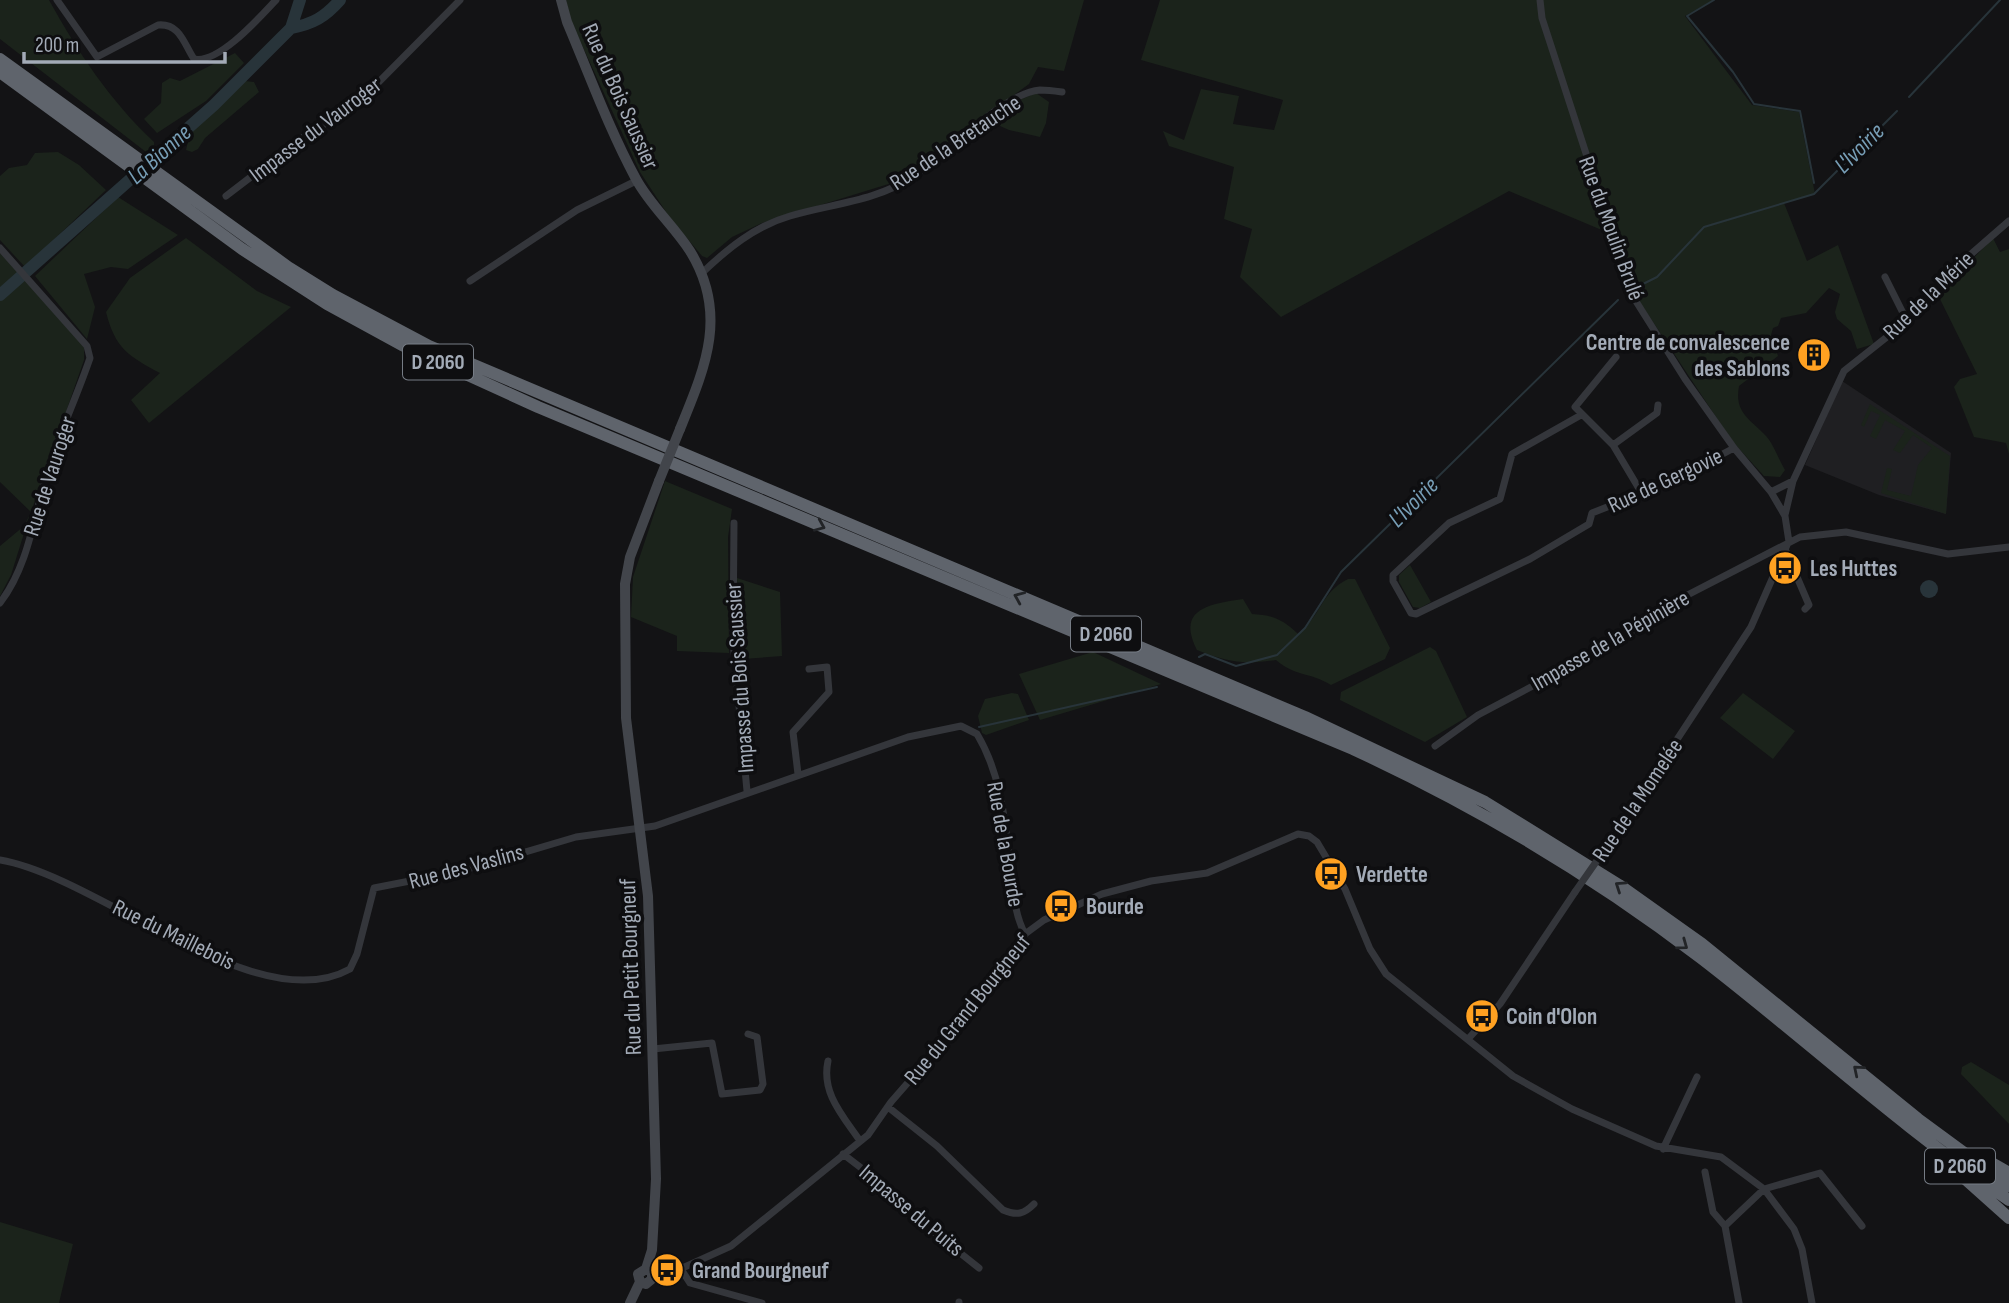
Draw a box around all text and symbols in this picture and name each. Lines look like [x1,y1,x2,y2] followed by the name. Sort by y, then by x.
[575,19,665,174] street label: Rue du Bois Saussier
[24,21,226,65] scale bar
[35,33,79,58] text: 200 m
[244,71,388,189] street label: Impasse du Vauroger
[885,89,1026,197] street label: Rue de la Bretauche
[1828,117,1891,180] water label: L'Ivoirie
[121,118,197,191] water label: La Bionne
[1572,152,1650,304] street label: Rue du Moulin Brulé
[1877,246,1980,346] street label: Rue de la Mérie
[1586,329,1790,383] place label: Centre de convalescence des Sablons
[1795,336,1833,374] building icon: Centre de convalescence des Sablons
[403,344,473,380] road number: D 2060
[17,412,83,540] street label: Rue de Vauroger
[1604,442,1727,520] street label: Rue de Gergovie
[1382,471,1445,534] water label: L'Ivoirie
[813,517,825,531] one-way arrow
[1766,549,1804,587] bus stop icon: Les Huttes
[1810,555,1897,583] place label: Les Huttes
[719,582,761,774] street label: Impasse du Bois Saussier
[1526,584,1695,697] street label: Impasse de la Pépinière
[1013,591,1025,605] one-way arrow
[1071,616,1141,652] road number: D 2060
[1586,734,1689,867] street label: Rue de la Momelée
[980,779,1030,909] street label: Rue de la Bourde
[406,838,527,896] street label: Rue des Vaslins
[1312,855,1350,893] bus stop icon: Verdette
[1356,861,1428,889] place label: Verdette
[614,878,648,1056] street label: Rue du Petit Bourgneuf
[1615,882,1628,894] one-way arrow
[1042,887,1080,925] bus stop icon: Bourde
[108,893,239,976] street label: Rue du Maillebois
[1086,893,1144,921] place label: Bourde
[898,928,1037,1091] street label: Rue du Grand Bourgneuf
[1675,937,1688,949] one-way arrow
[1463,997,1501,1035] bus stop icon: Coin d'Olon
[1506,1003,1597,1031] place label: Coin d'Olon
[1854,1065,1866,1078] one-way arrow
[1925,1148,1995,1184] road number: D 2060
[853,1159,970,1263] street label: Impasse du Puits
[648,1251,686,1289] bus stop icon: Grand Bourgneuf
[692,1257,830,1285] place label: Grand Bourgneuf

